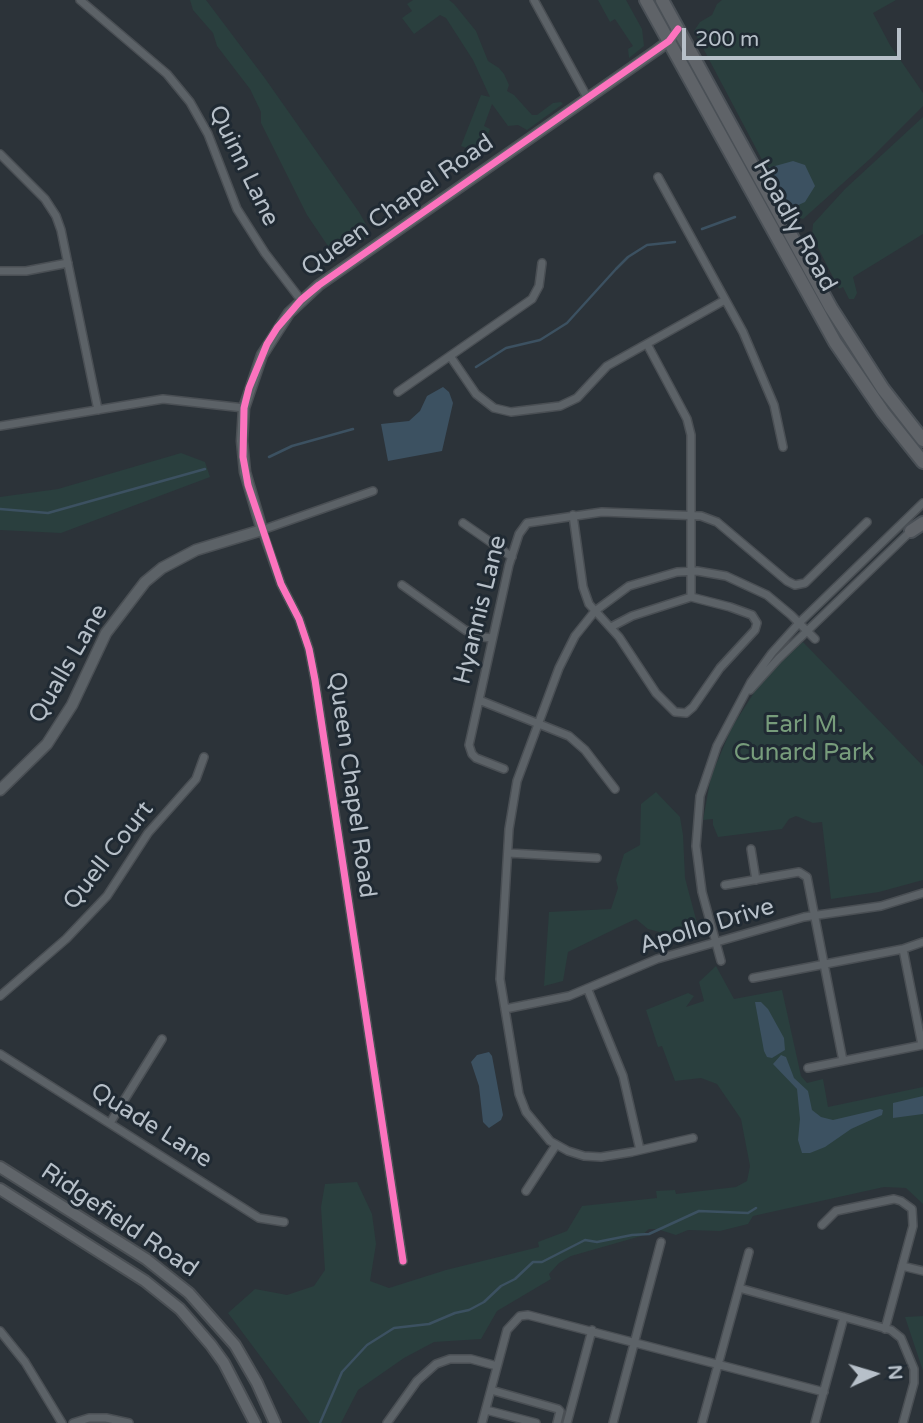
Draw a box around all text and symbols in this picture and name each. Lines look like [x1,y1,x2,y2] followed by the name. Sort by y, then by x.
[685,14,904,58] scale bar
[695,27,759,52] text: 200 m
[201,101,285,231] street label: Quinn Lane
[296,129,500,283] street label: Queen Chapel Road
[746,155,842,297] street label: Hoadly Road
[449,532,513,688] street label: Hyannis Lane
[23,599,115,729] street label: Qualls Lane
[321,670,381,900] street label: Queen Chapel Road
[734,712,874,768] park label: Earl M. Cunard Park
[58,796,160,916] street label: Quell Court
[636,893,778,961] street label: Apollo Drive
[85,1077,217,1175] street label: Quade Lane
[35,1158,203,1284] street label: Ridgefield Road
[839,1339,909,1409] north arrow
[883,1364,906,1381] text: N

